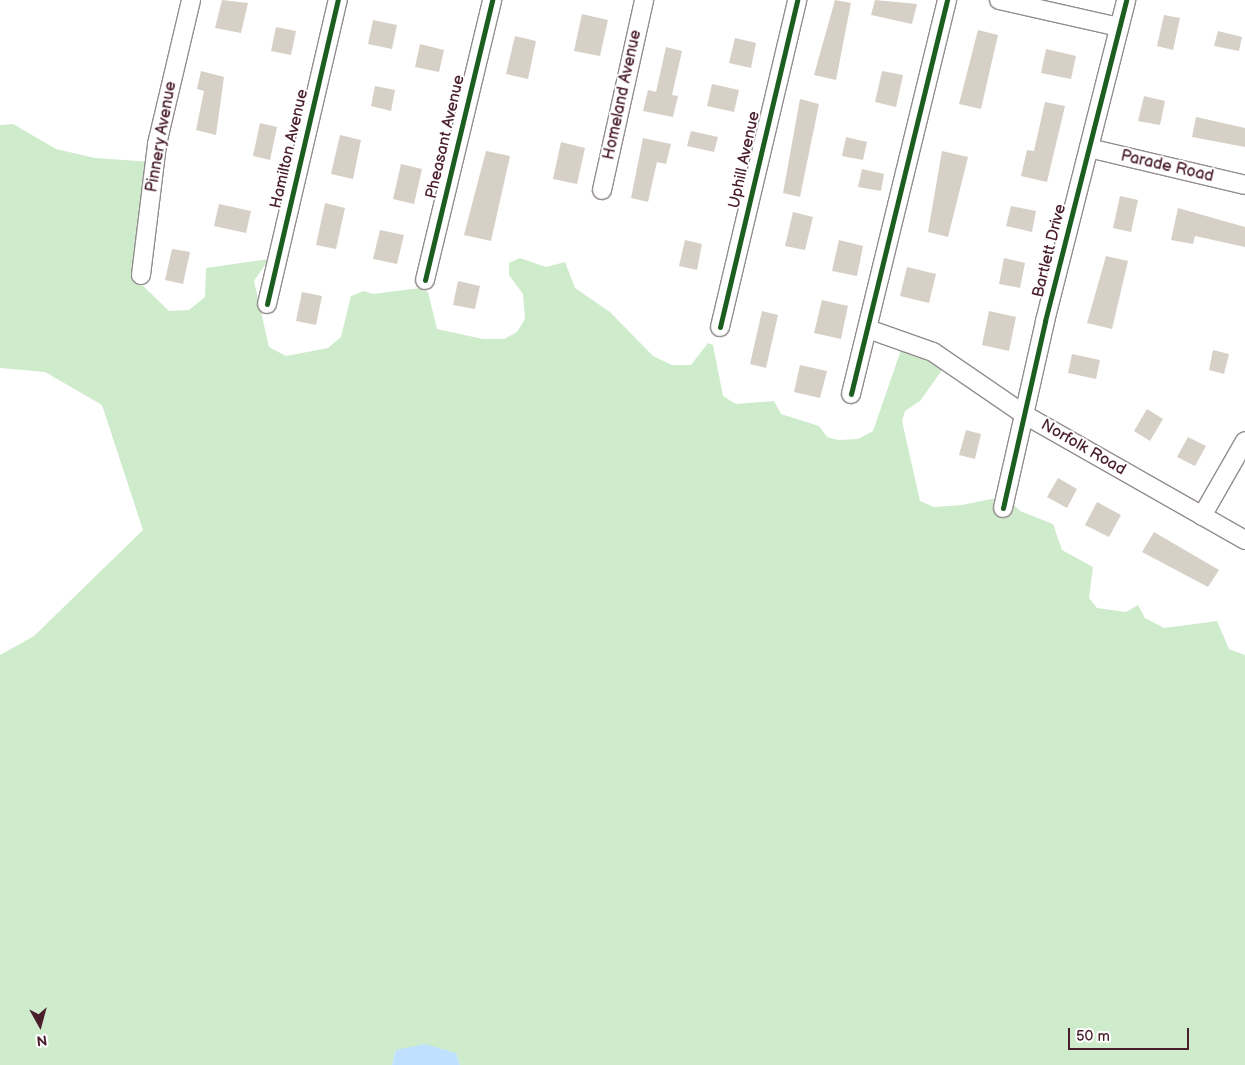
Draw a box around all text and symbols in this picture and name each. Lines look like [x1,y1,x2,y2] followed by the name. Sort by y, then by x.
[600,28,646,162] street label: Homeland Avenue
[422,73,470,201] street label: Pheasant Avenue
[143,80,181,194] street label: Pinnery Avenue
[267,87,313,211] street label: Hamilton Avenue
[725,110,765,210] street label: Uphill Avenue
[1119,147,1215,187] street label: Parade Road
[1029,202,1071,300] street label: Bartlett Drive
[1037,416,1129,480] street label: Norfolk Road
[15,1000,65,1050] north arrow
[1070,1018,1191,1050] scale bar
[1076,1027,1110,1046] text: 50 m
[36,1031,48,1049] text: N

